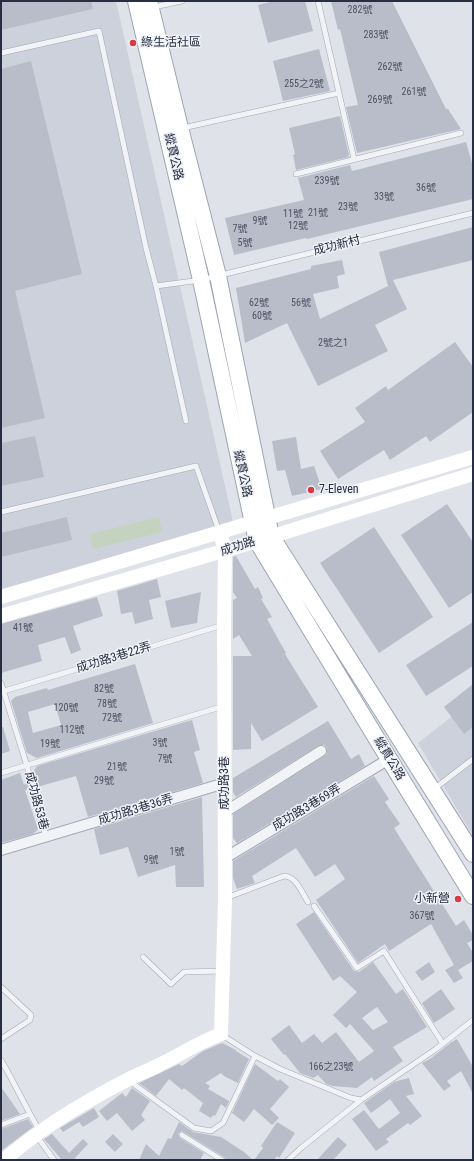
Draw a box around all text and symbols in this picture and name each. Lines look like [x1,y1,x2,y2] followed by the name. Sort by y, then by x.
[348,4,372,16] house number: 282號
[364,29,388,41] house number: 283號
[141,36,201,50] place label: 綠生活社區
[128,38,138,48] marker: 綠生活社區
[378,61,402,73] house number: 262號
[284,78,324,90] house number: 255之2號
[402,86,426,98] house number: 261號
[368,94,392,106] house number: 269號
[161,132,185,182] street label: 縱貫公路
[315,175,339,187] house number: 239號
[416,182,436,194] house number: 36號
[374,191,394,203] house number: 33號
[338,201,358,213] house number: 23號
[308,207,328,219] house number: 21號
[283,208,303,220] house number: 11號
[253,215,267,227] house number: 9號
[288,220,308,232] house number: 12號
[233,223,247,235] house number: 7號
[312,233,362,259] street label: 成功新村
[238,237,252,249] house number: 5號
[249,297,269,309] house number: 62號
[291,297,311,309] house number: 56號
[252,310,272,322] house number: 60號
[318,337,348,349] house number: 2號之1
[230,449,254,499] street label: 縱貫公路
[319,483,359,497] place label: 7-Eleven
[306,485,316,495] marker: 7-Eleven
[219,535,257,559] street label: 成功路
[13,622,33,634] house number: 41號
[75,640,153,676] street label: 成功路3巷22弄
[94,683,114,695] house number: 82號
[97,698,117,710] house number: 78號
[54,702,78,714] house number: 120號
[102,712,122,724] house number: 72號
[60,724,84,736] house number: 112號
[370,735,408,783] street label: 縱貫公路
[153,737,167,749] house number: 3號
[40,738,60,750] house number: 19號
[158,753,172,765] house number: 7號
[218,756,232,810] street label: 成功路3巷
[107,761,127,773] house number: 21號
[21,770,51,832] street label: 成功路53巷
[94,775,114,787] house number: 29號
[270,782,344,834] street label: 成功路3巷69弄
[97,792,175,828] street label: 成功路3巷36弄
[170,846,184,858] house number: 1號
[144,854,158,866] house number: 9號
[414,892,450,906] place label: 小新營
[453,894,463,904] marker: 小新營
[410,910,434,922] house number: 367號
[309,1061,353,1073] house number: 166之23號

